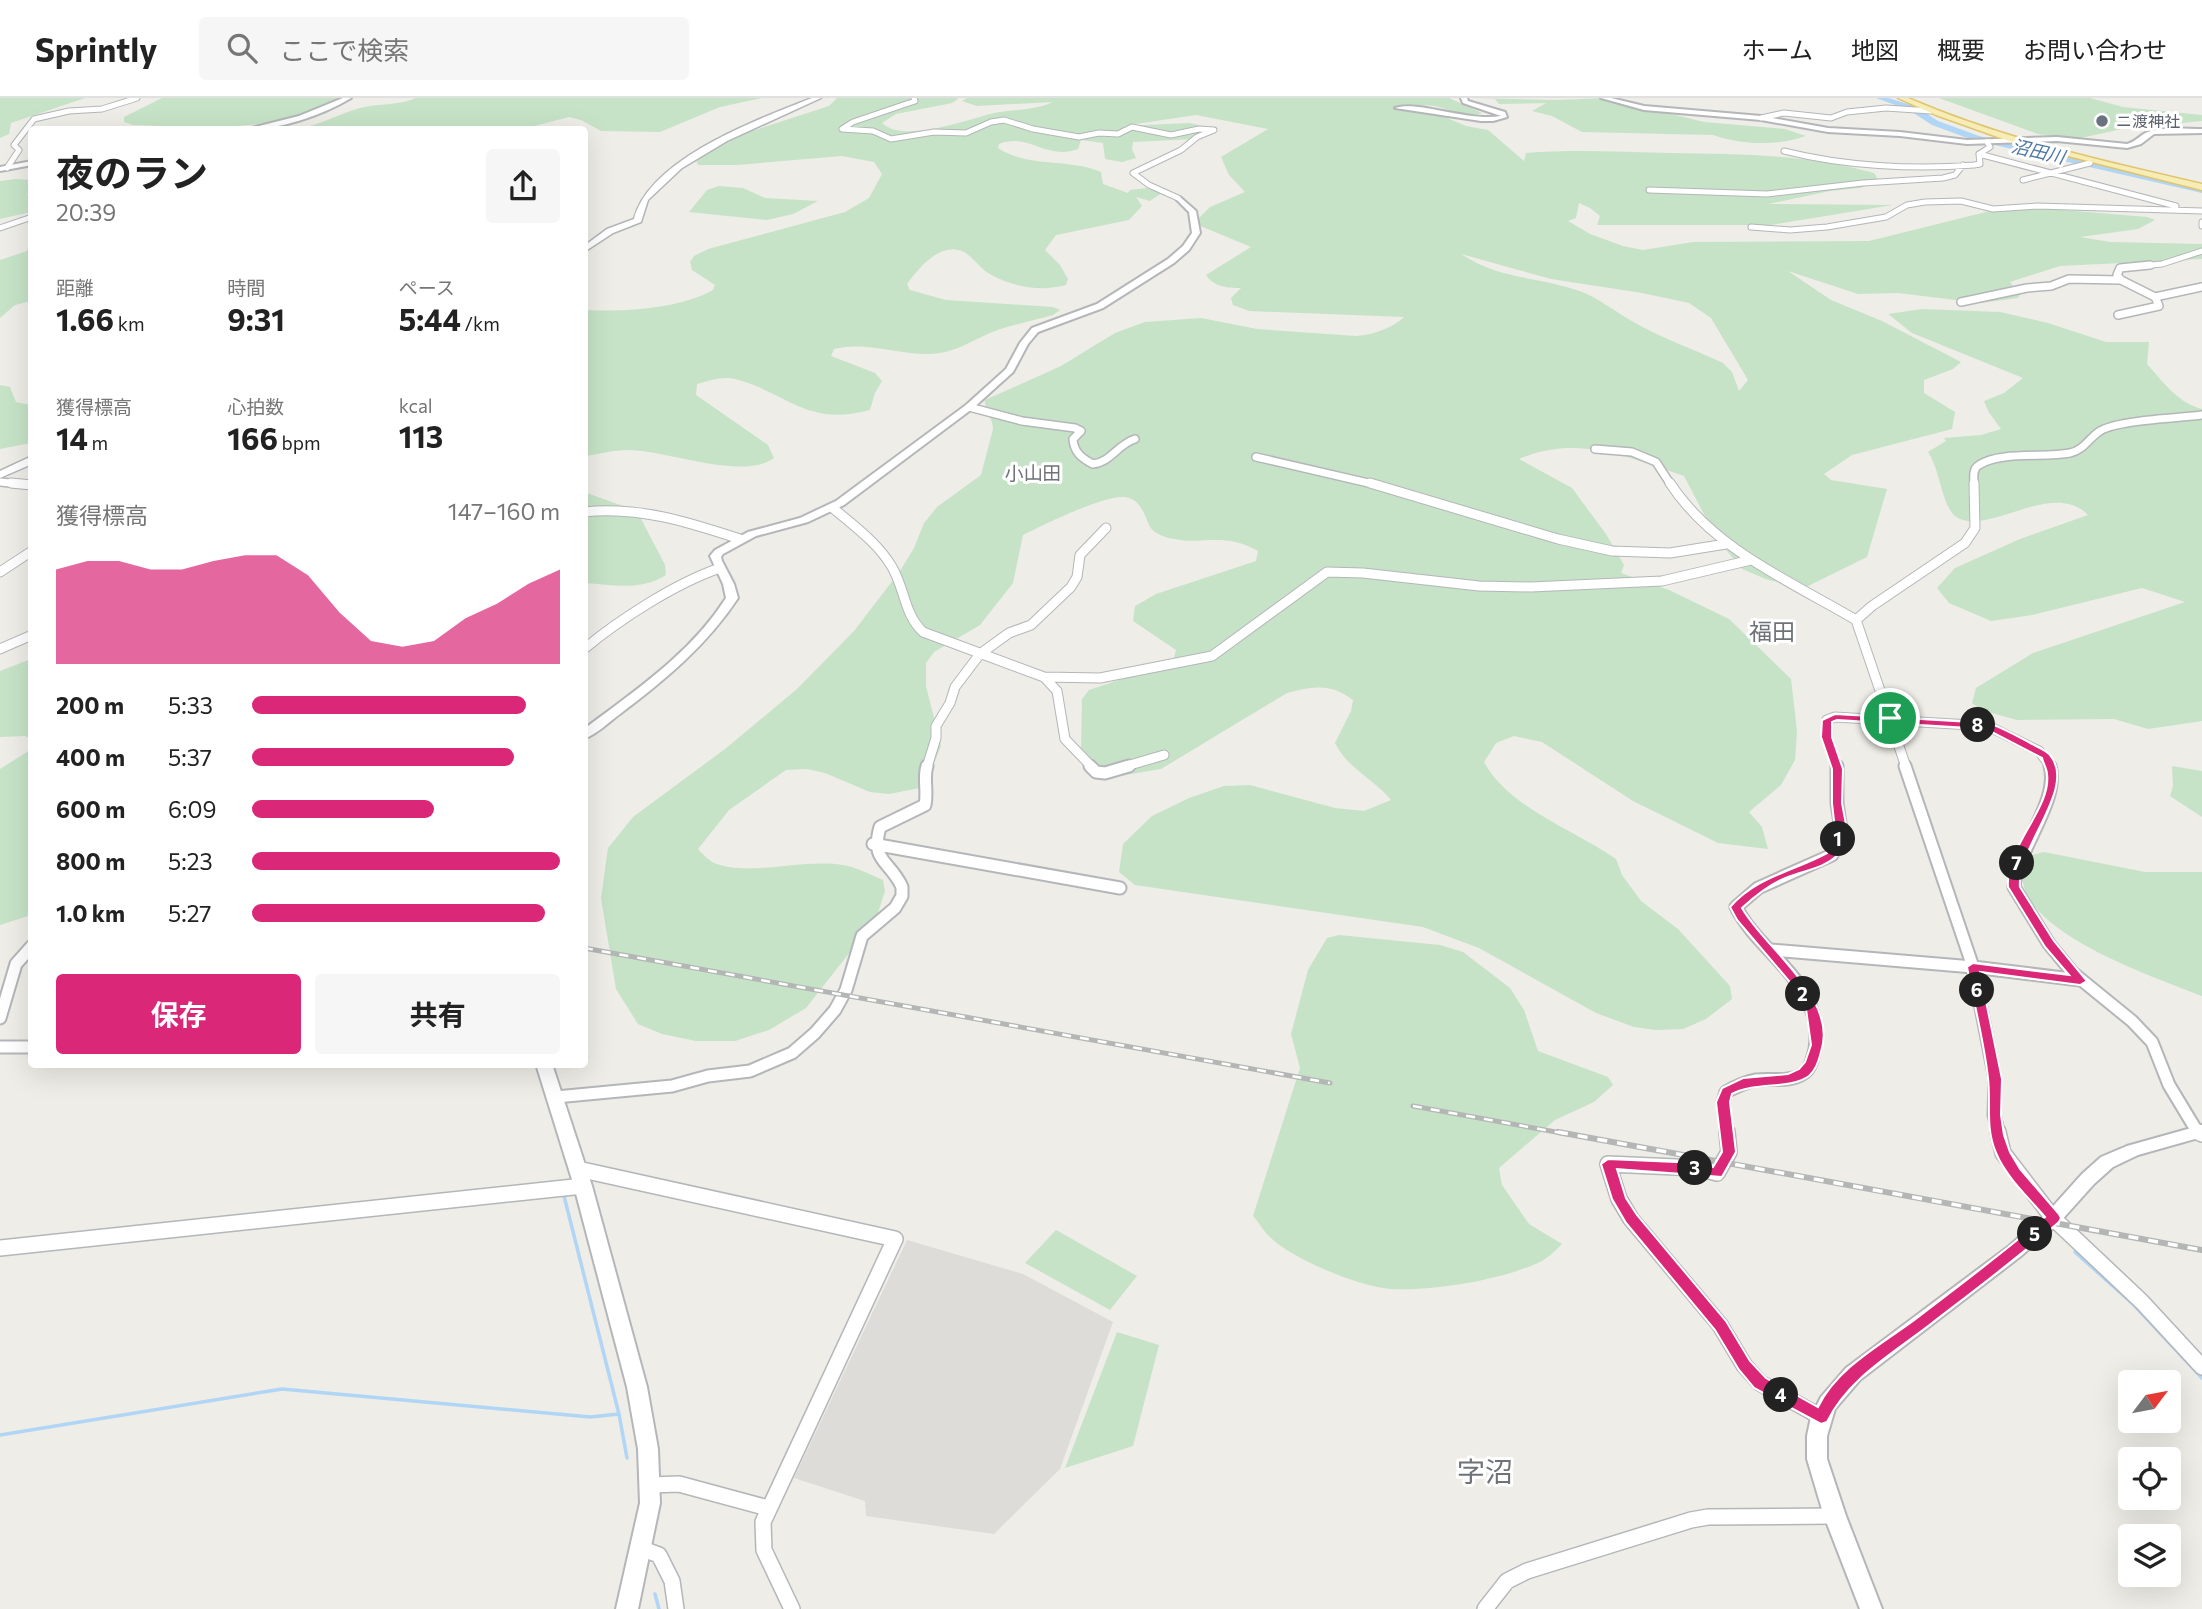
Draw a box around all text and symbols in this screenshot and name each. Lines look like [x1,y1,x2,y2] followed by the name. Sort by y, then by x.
[199,17,689,80] search box
[35,28,157,69] text: Sprintly
[223,29,261,67] icon: search
[279,34,409,65] text: ここで検索
[1742,35,1813,64] text: ホーム
[1851,35,1899,64] text: 地図
[1937,35,1985,64] text: 概要
[2023,35,2167,64] text: お問い合わせ
[2116,111,2180,130] place label: ニ渡神社
[2094,113,2110,129] marker: ニ渡神社
[2009,134,2069,168] water label: 沼田川
[56,148,208,195] text: 夜のラン
[486,149,560,223] button: share
[56,198,116,226] text: 20:39
[56,276,94,299] text: 距離
[227,276,265,299] text: 時間
[399,276,455,299] text: ペース
[56,300,114,337] text: 1.66
[227,300,285,337] text: 9:31
[399,300,461,337] text: 5:44
[114,312,145,335] text: km
[461,312,500,335] text: /km
[399,394,433,417] text: kcal
[56,395,132,418] text: 獲得標高
[227,395,284,418] text: 心拍数
[399,417,443,454] text: 113
[56,419,88,456] text: 14
[227,419,278,456] text: 166
[88,431,108,454] text: m
[278,431,321,454] text: bpm
[1004,461,1062,484] district label: 小山田
[448,497,560,525] text: 147–160 m
[56,501,148,529] text: 獲得標高
[1749,617,1795,645] district label: 福田
[1860,688,1920,748] pin
[56,691,124,719] text: 200 m
[168,691,213,719] text: 5:33
[1871,699,1909,737] icon: arrive
[1960,708,1996,742] pin: 8
[1972,713,1983,736] text: 8
[56,743,125,771] text: 400 m
[168,743,212,771] text: 5:37
[56,795,125,823] text: 600 m
[168,795,216,823] text: 6:09
[1820,822,1856,856] pin: 1
[1833,827,1842,850] text: 1
[2000,846,2035,880] pin: 7
[56,847,125,875] text: 800 m
[168,847,213,875] text: 5:23
[2011,851,2022,874] text: 7
[56,899,125,927] text: 1.0 km
[168,899,211,927] text: 5:27
[1960,972,1994,1008] pin: 6
[56,974,301,1054] button: 保存
[315,974,560,1054] button: 共有
[1786,976,1820,1012] pin: 2
[1971,978,1982,1001] text: 6
[1797,982,1808,1005] text: 2
[1678,1150,1712,1186] pin: 3
[1689,1156,1700,1179] text: 3
[2018,1216,2052,1252] pin: 5
[2029,1222,2040,1245] text: 5
[2118,1370,2180,1433] north arrow
[2118,1370,2181,1587] map controls
[1764,1378,1798,1412] pin: 4
[1775,1383,1786,1406] text: 4
[2118,1447,2181,1510] button: locate
[1457,1454,1513,1488] district label: 字沼
[2118,1524,2181,1587] button: layers

